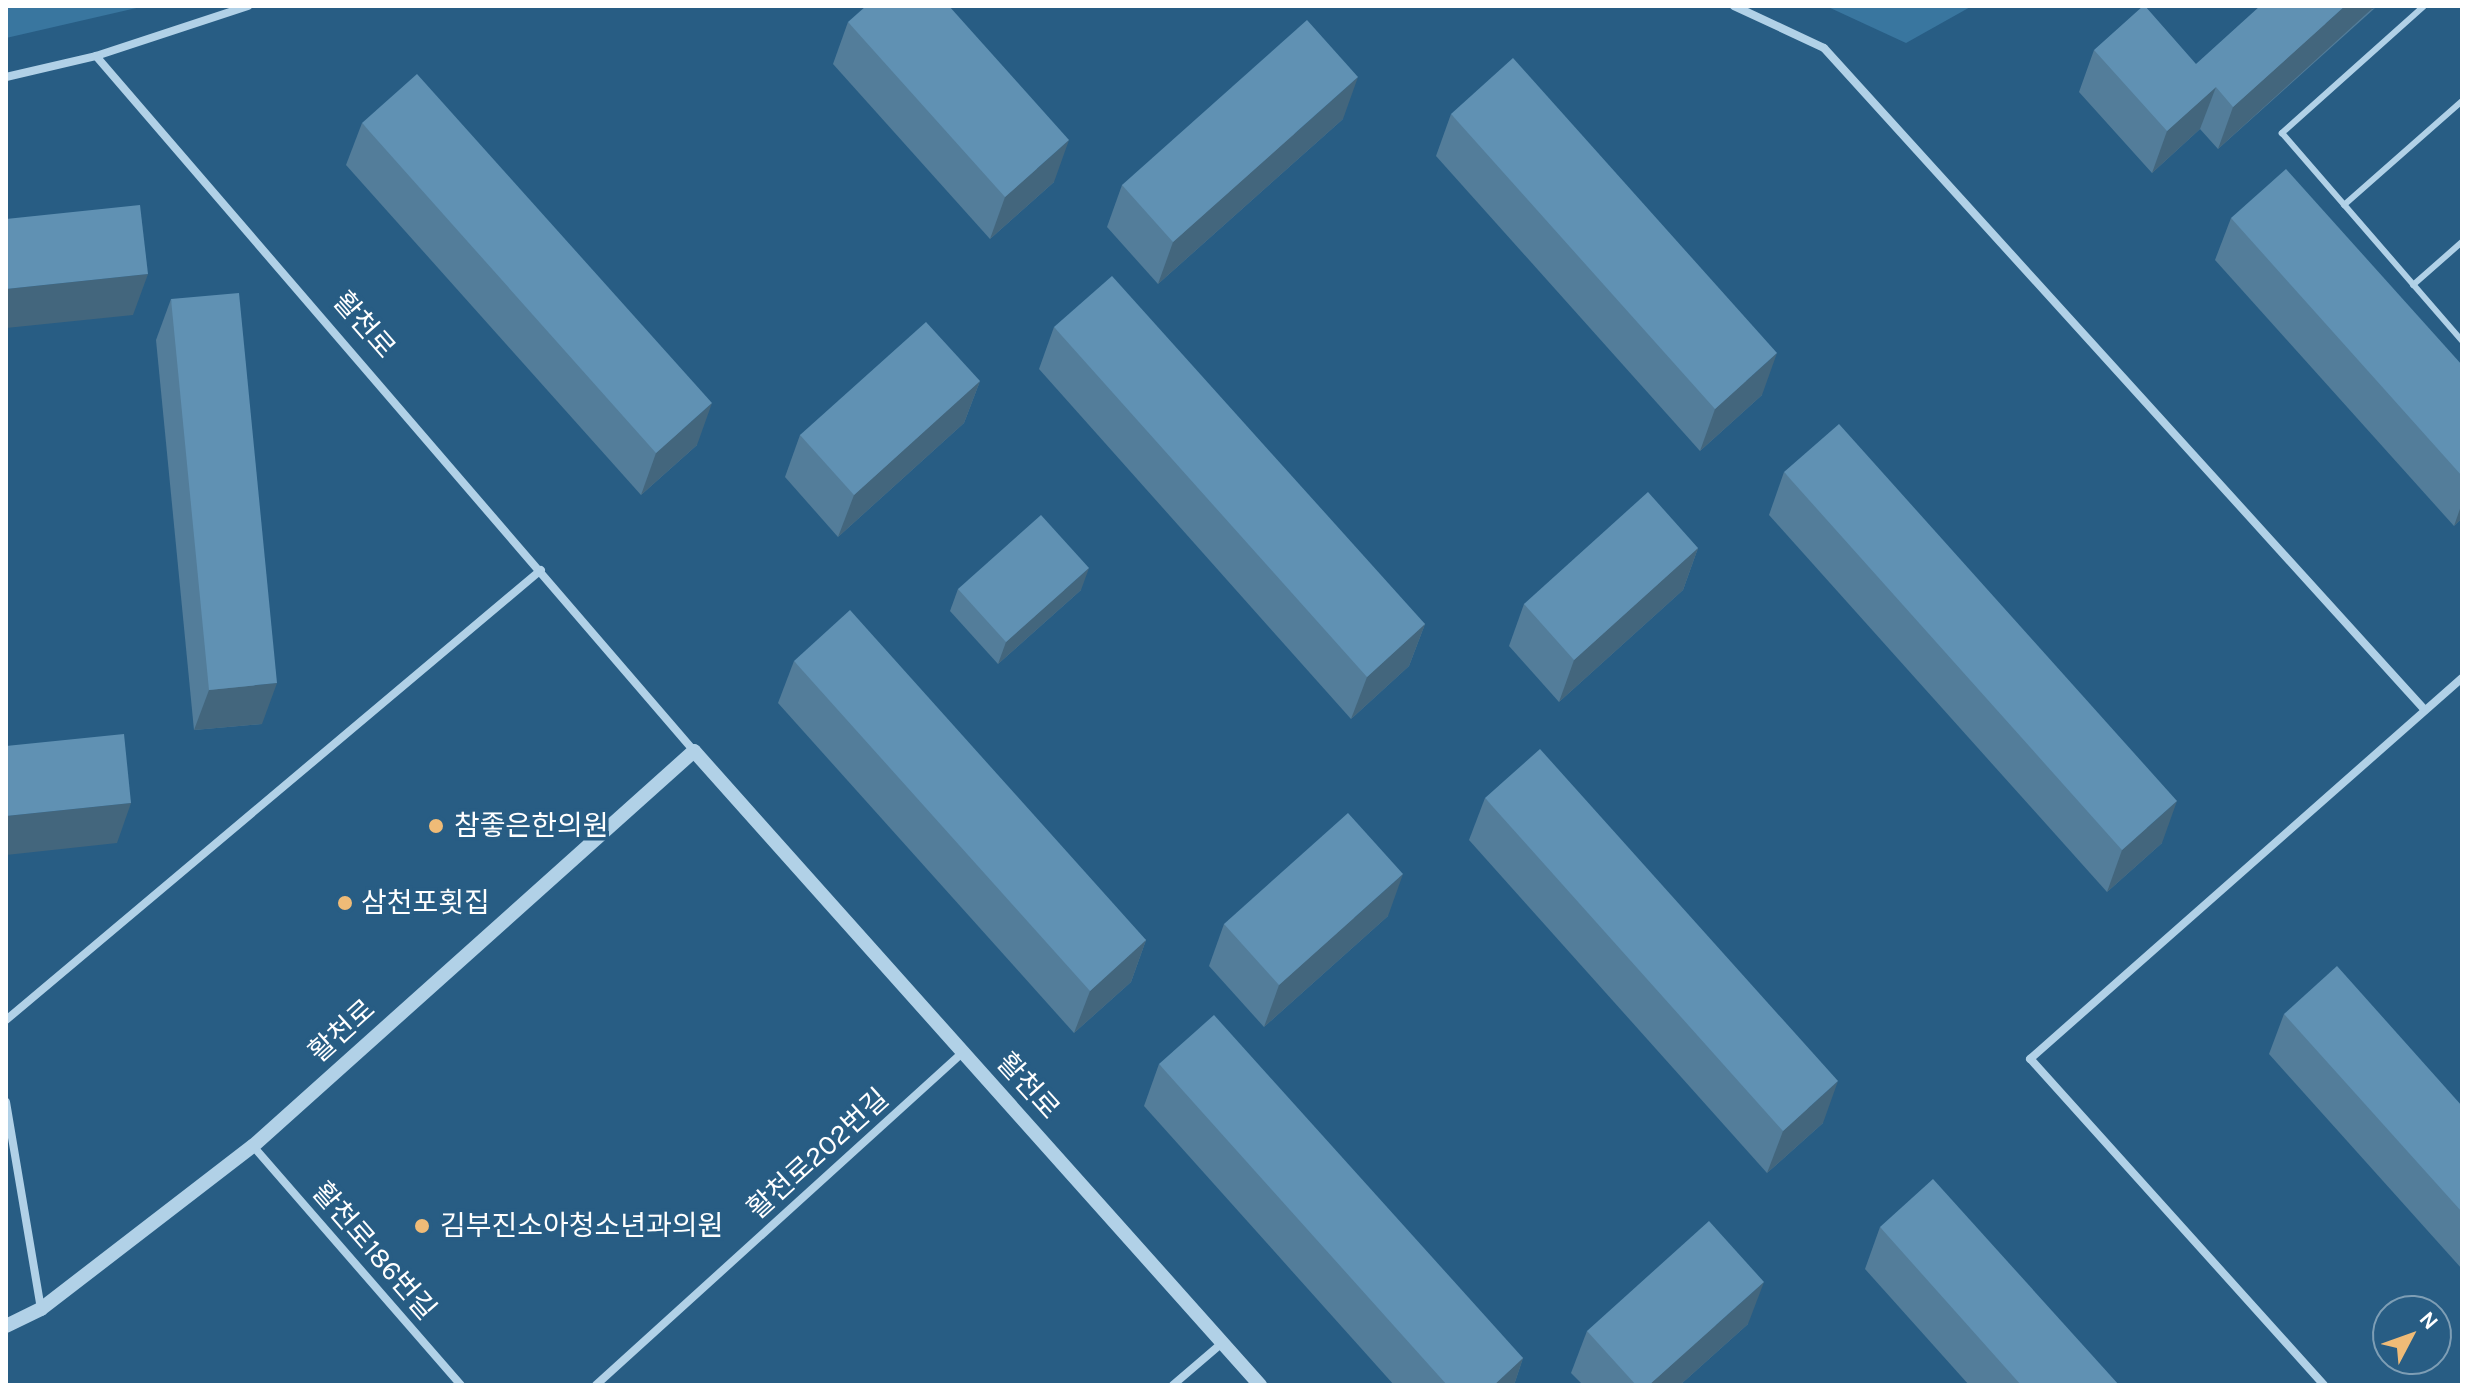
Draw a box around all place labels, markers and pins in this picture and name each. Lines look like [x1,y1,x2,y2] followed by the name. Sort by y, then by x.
[454,809,609,843] place label: 참좋은한의원
[425,815,447,837] marker: 참좋은한의원
[361,886,490,920] place label: 삼천포횟집
[336,894,354,912] marker: 삼천포횟집
[440,1209,723,1243] place label: 김부진소아청소년과의원
[411,1215,433,1237] marker: 김부진소아청소년과의원

